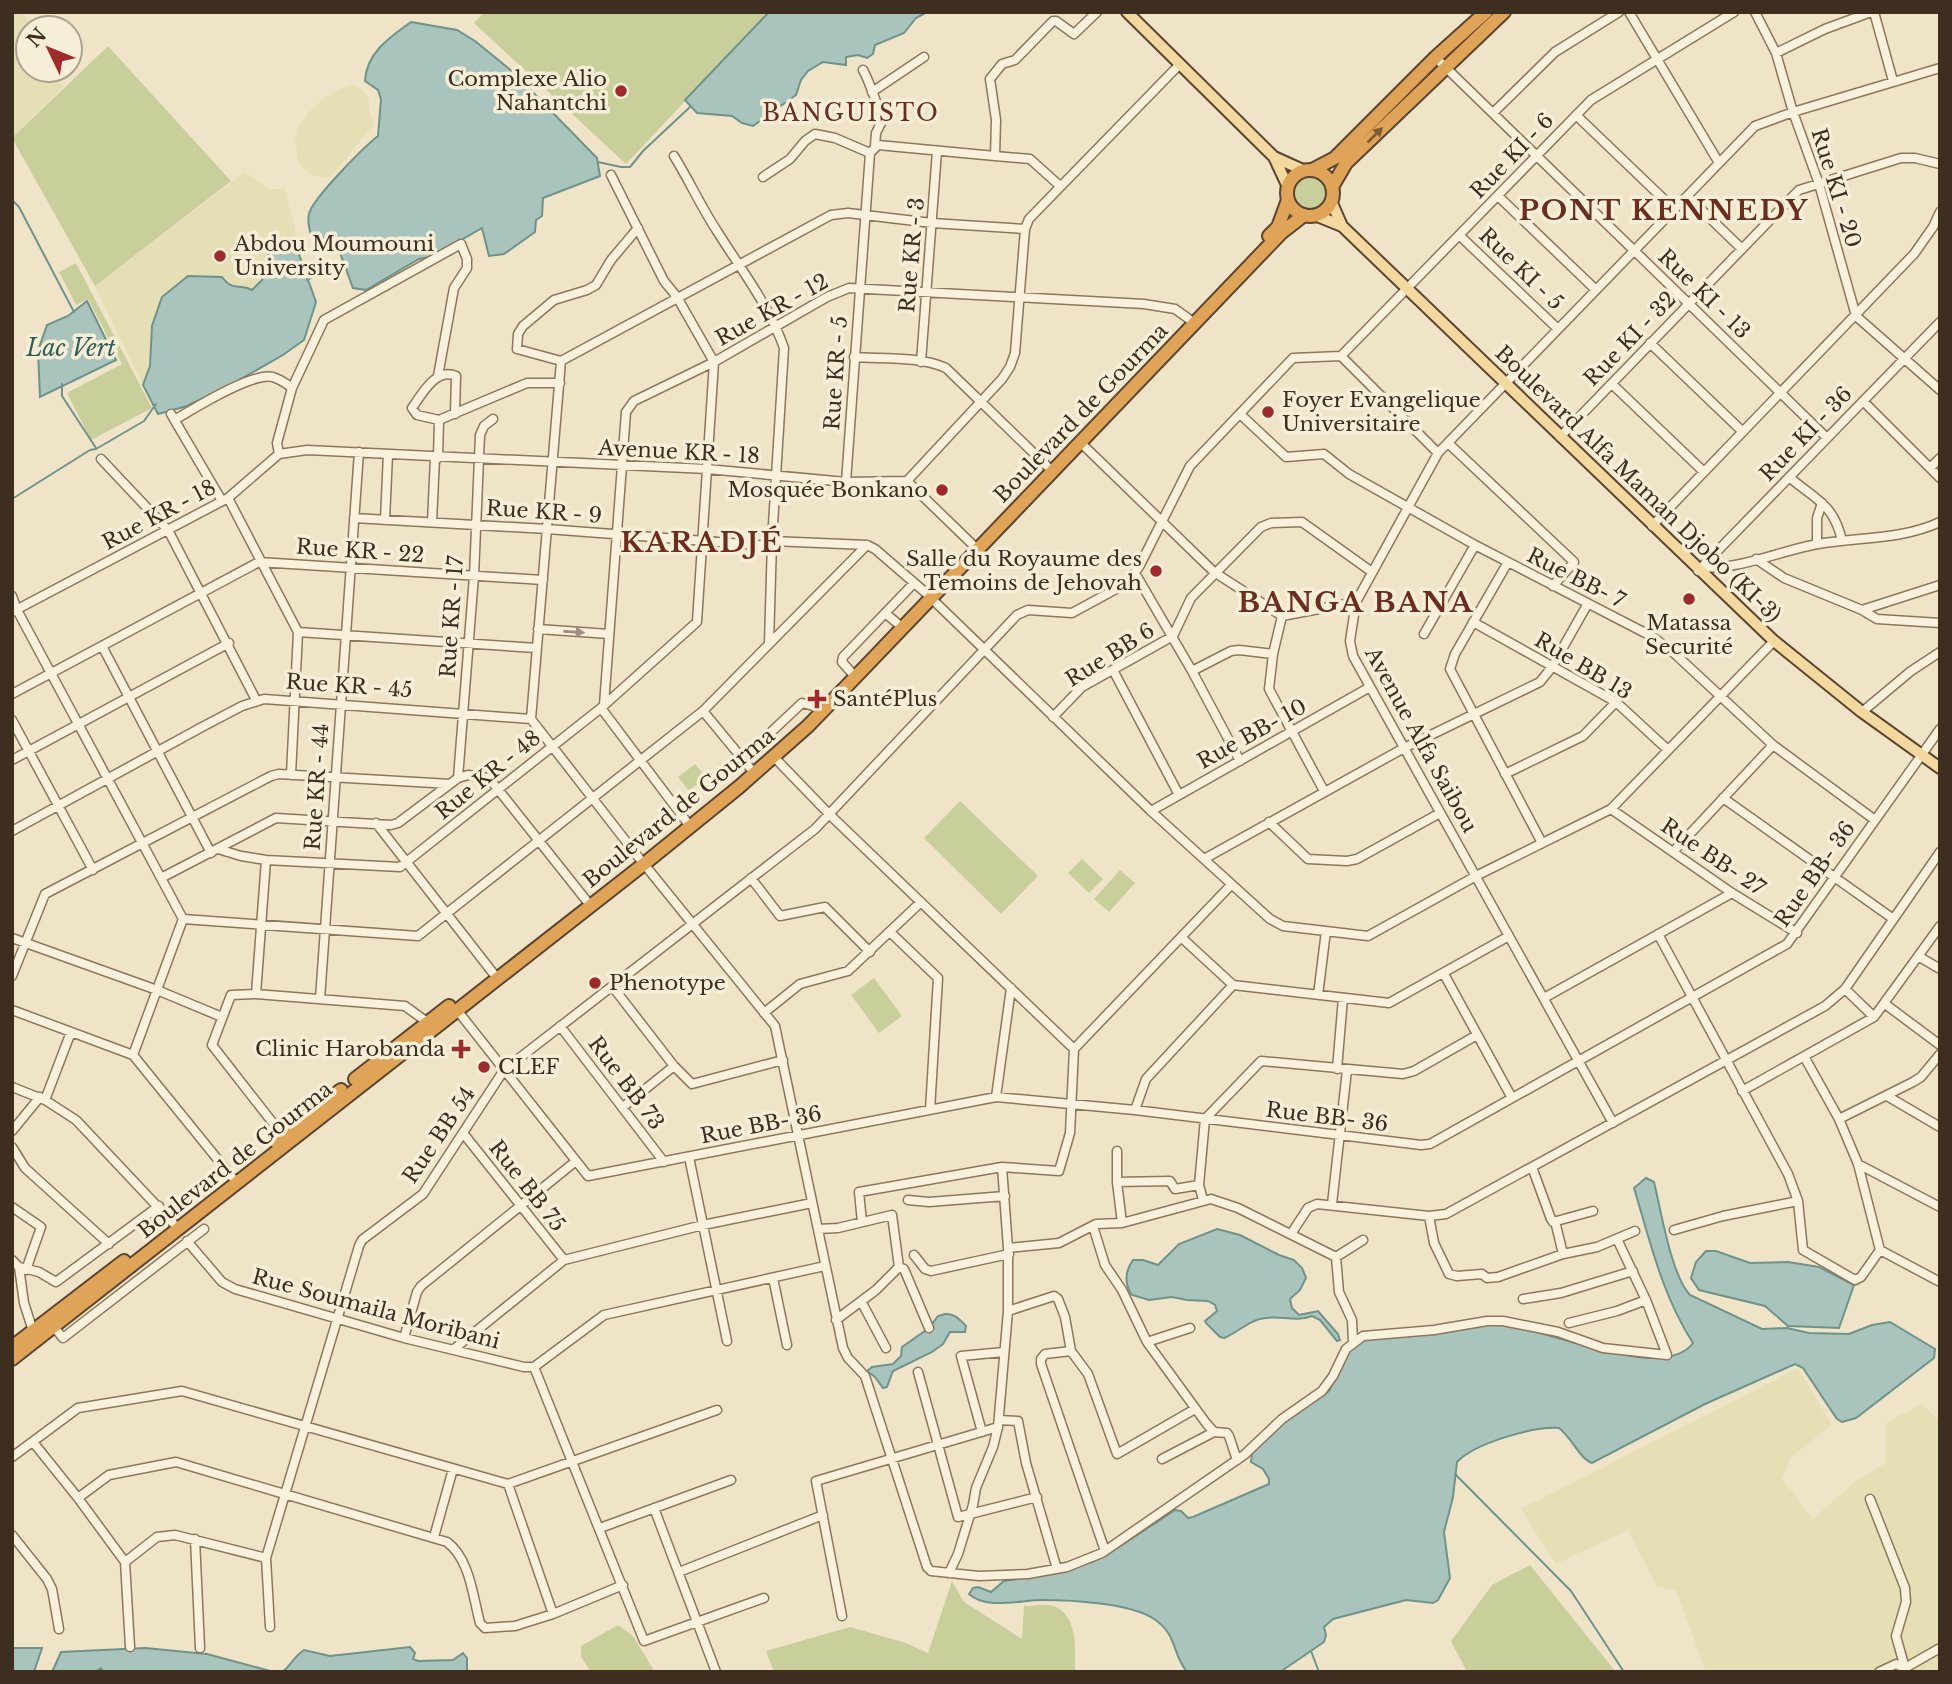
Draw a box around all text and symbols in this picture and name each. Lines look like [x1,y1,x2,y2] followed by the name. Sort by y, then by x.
[14,14,84,84] north arrow
[22,23,52,52] text: N
[447,66,607,116] place label: Complexe Alio Nahantchi
[613,83,629,99] marker: Complexe Alio Nahantchi
[762,99,940,127] district label: BANGUISTO
[1465,108,1559,204] street label: Rue KI - 6
[1806,125,1866,251] street label: Rue KI - 20
[1366,127,1383,143] one-way arrow
[1519,193,1809,228] district label: PONT KENNEDY
[894,196,930,314] street label: Rue KR - 3
[1473,222,1569,316] street label: Rue KI - 5
[233,231,434,281] place label: Abdou Moumouni University
[1653,244,1755,344] street label: Rue KI - 13
[212,248,228,264] marker: Abdou Moumouni University
[711,268,833,352] street label: Rue KR - 12
[1578,286,1682,392] street label: Rue KI - 32
[819,315,853,431] street label: Rue KR - 5
[989,318,1174,508] street label: Boulevard de Gourma
[25,334,116,362] water label: Lac Vert
[1490,340,1786,628] street label: Boulevard Alfa Maman Djobo (KI-3)
[1754,381,1858,487] street label: Rue KI - 36
[1282,387,1481,437] place label: Foyer Evangelique Universitaire
[1260,404,1276,420] marker: Foyer Evangelique Universitaire
[596,435,761,469] street label: Avenue KR - 18
[98,474,220,556] street label: Rue KR - 18
[727,477,928,503] place label: Mosquée Bonkano
[934,482,950,498] marker: Mosquée Bonkano
[485,495,603,529] street label: Rue KR - 9
[620,525,784,560] district label: KARADJÉ
[295,534,425,568] street label: Rue KR - 22
[1522,542,1630,614] street label: Rue BB- 7
[906,546,1142,596] place label: Salle du Royaume des Temoins de Jehovah
[435,554,469,679] street label: Rue KR - 17
[1148,563,1164,579] marker: Salle du Royaume des Temoins de Jehovah
[1238,585,1474,620] district label: BANGA BANA
[1681,591,1697,607] marker: Matassa Securité
[1645,610,1733,660] place label: Matassa Securité
[1061,617,1159,693] street label: Rue BB 6
[563,627,585,638] one-way arrow
[1530,627,1636,705] street label: Rue BB 13
[1359,642,1483,837] street label: Avenue Alfa Saibou
[285,669,413,703] street label: Rue KR - 45
[833,686,937,712] place label: SantéPlus
[807,689,827,709] marker: SantéPlus
[1193,693,1311,775] street label: Rue BB- 10
[578,722,780,893] street label: Boulevard de Gourma
[300,723,334,851] street label: Rue KR - 44
[430,725,546,825] street label: Rue KR - 48
[1656,813,1770,902] street label: Rue BB- 27
[1769,816,1861,932] street label: Rue BB- 36
[609,970,726,996] place label: Phenotype
[587,975,603,991] marker: Phenotype
[582,1031,670,1135] street label: Rue BB 73
[255,1036,445,1062] place label: Clinic Harobanda
[451,1039,471,1059] marker: Clinic Harobanda
[498,1054,559,1080] place label: CLEF
[476,1059,492,1075] marker: CLEF
[133,1076,338,1244] street label: Boulevard de Gourma
[397,1082,481,1188] street label: Rue BB 54
[1264,1097,1390,1137] street label: Rue BB- 36
[698,1101,824,1149] street label: Rue BB- 36
[483,1135,571,1237] street label: Rue BB 75
[249,1263,503,1355] street label: Rue Soumaila Moribani

